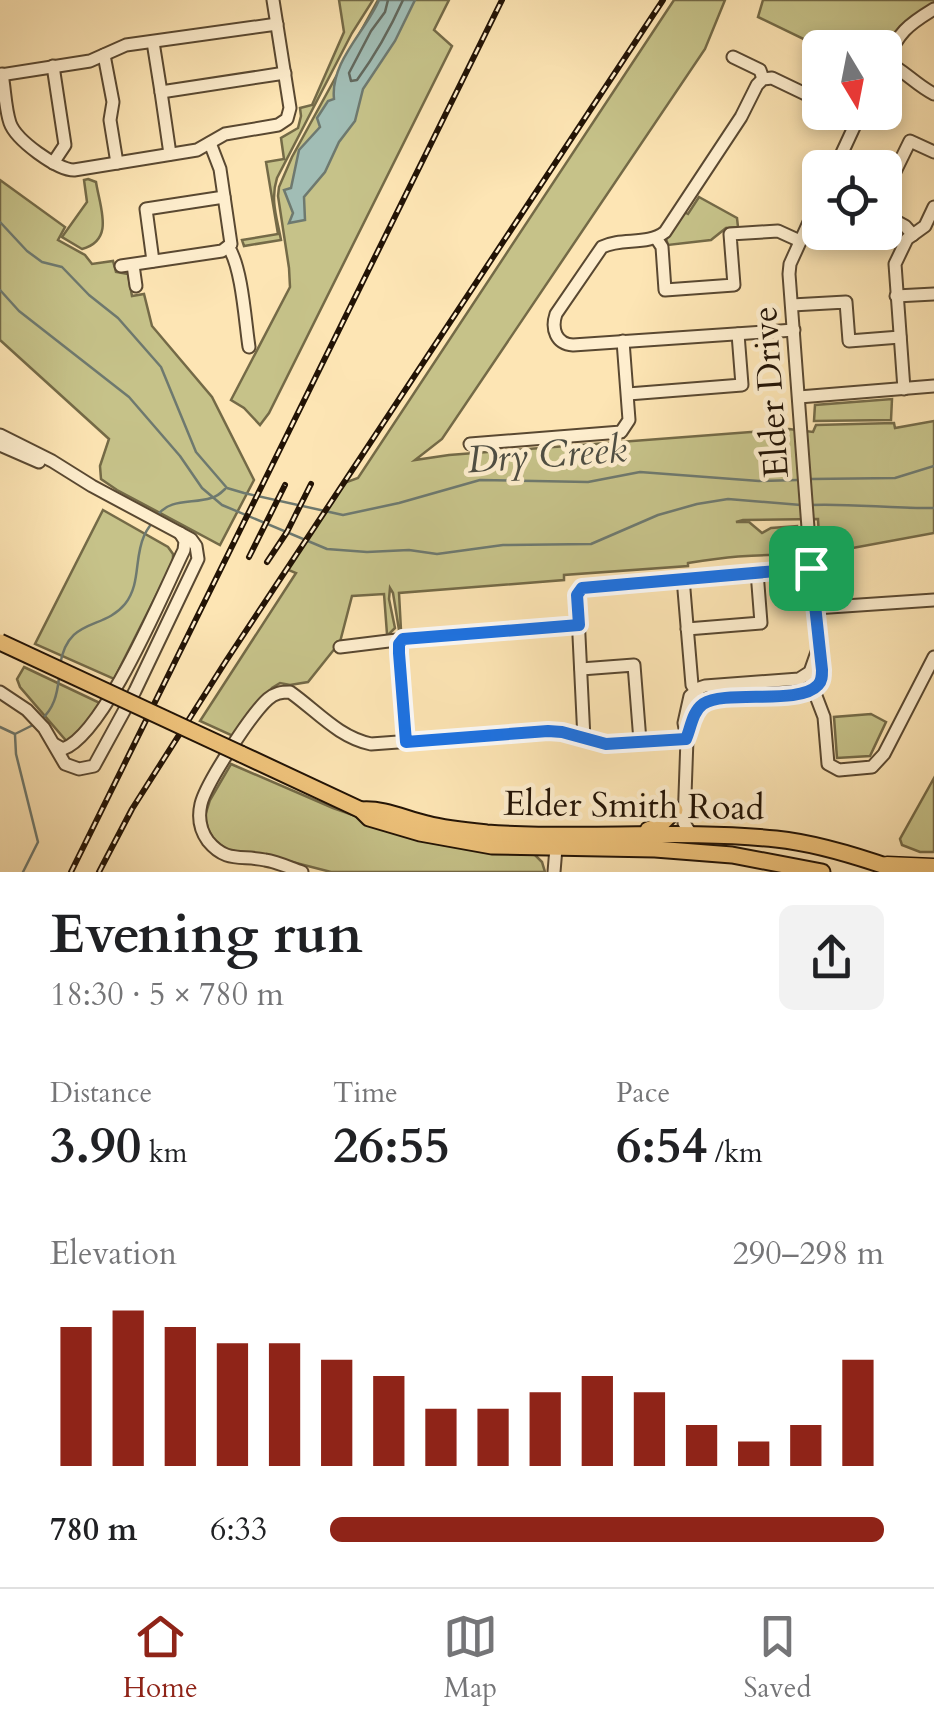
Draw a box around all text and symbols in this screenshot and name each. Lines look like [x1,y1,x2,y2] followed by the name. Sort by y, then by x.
[802,30,902,130] north arrow
[802,30,902,250] map controls
[802,150,902,250] button: locate
[741,305,801,479] street label: Elder Drive
[466,423,629,487] water label: Dry Creek
[769,526,854,611] pin
[784,541,839,596] icon: arrive
[503,780,765,832] street label: Elder Smith Road
[50,898,363,972] text: Evening run
[779,905,884,1010] button: share
[50,973,284,1017] text: 18:30 · 5 × 780 m
[50,1074,152,1112] text: Distance
[333,1074,398,1112] text: Time
[616,1074,670,1112] text: Pace
[50,1112,141,1180] text: 3.90
[333,1112,450,1180] text: 26:55
[616,1112,707,1180] text: 6:54
[141,1134,188,1172] text: km
[707,1134,763,1172] text: /km
[50,1232,177,1276] text: Elevation
[732,1232,884,1276] text: 290–298 m
[50,1508,137,1552] text: 780 m
[210,1508,267,1552] text: 6:33
[123,1609,198,1707] tab: Home
[443,1609,498,1707] tab: Map
[743,1609,811,1707] tab: Saved

